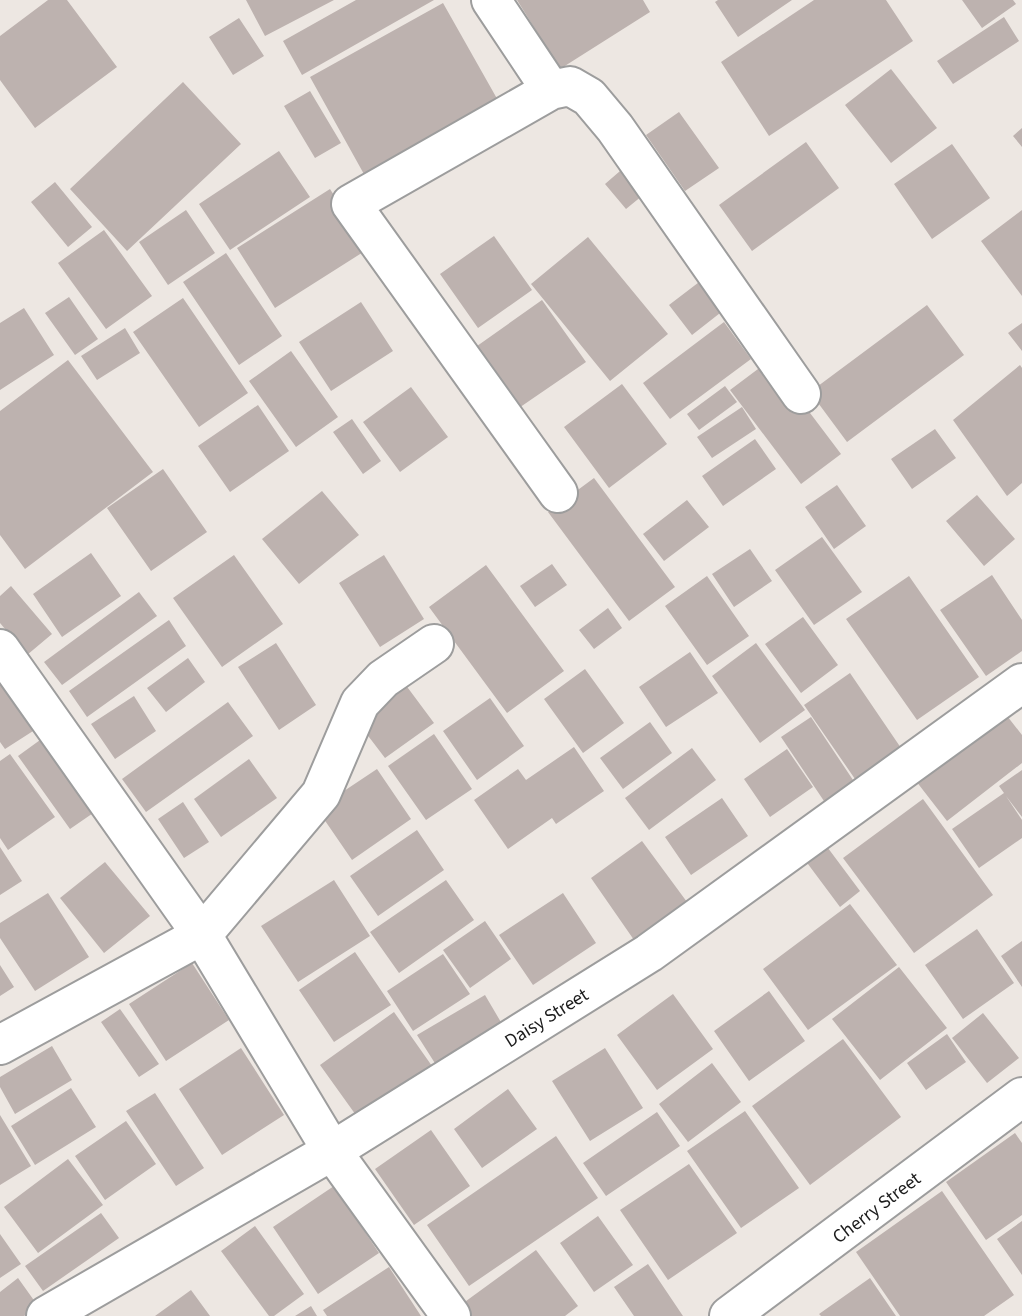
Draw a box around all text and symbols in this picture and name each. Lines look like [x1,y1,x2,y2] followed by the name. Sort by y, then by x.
[500,982,594,1055] street label: Daisy Street
[827,1166,927,1250] street label: Cherry Street

